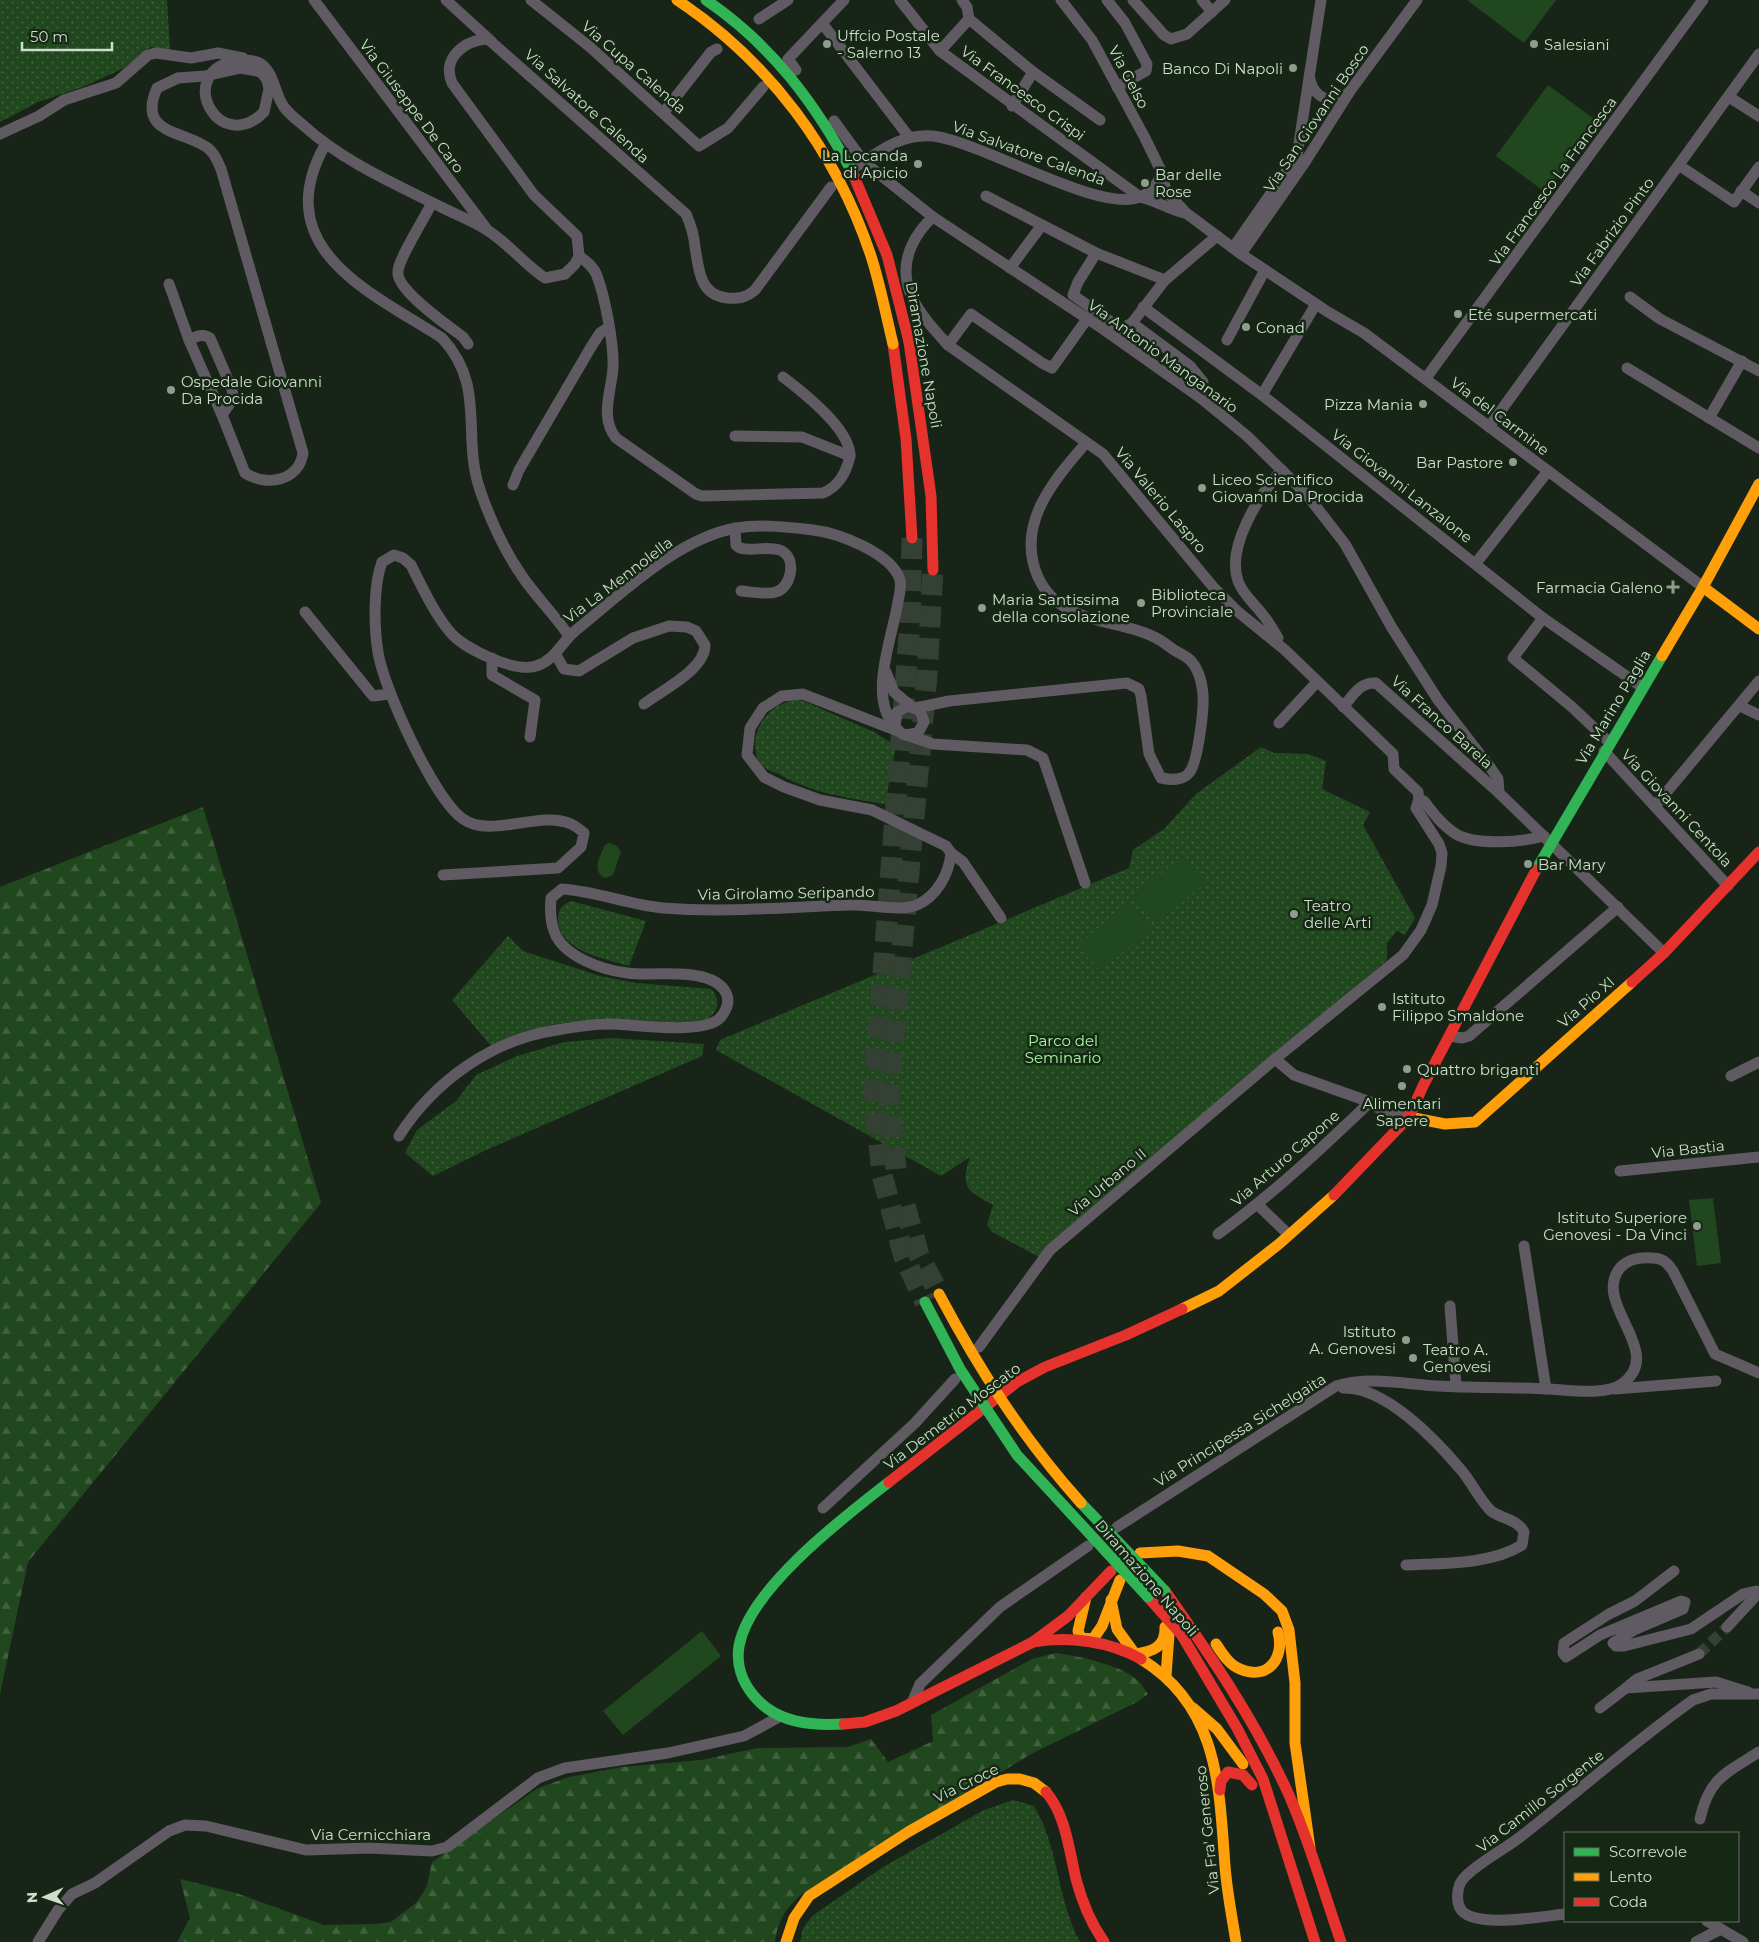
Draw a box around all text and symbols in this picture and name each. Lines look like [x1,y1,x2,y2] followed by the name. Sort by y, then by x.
[578,17,690,117] street label: Via Cupa Calenda
[22,20,112,52] scale bar
[837,26,940,62] place label: Uffcio Postale - Salerno 13
[30,27,68,46] text: 50 m
[356,35,468,177] street label: Via Giuseppe De Caro
[1544,35,1610,54] place label: Salesiani
[821,38,833,50] marker: Uffcio Postale - Salerno 13
[1528,38,1540,50] marker: Salesiani
[1259,40,1373,196] street label: Via San Giovanni Bosco
[957,41,1089,145] street label: Via Francesco Crispi
[1105,42,1153,112] street label: Via Gelso
[521,45,653,167] street label: Via Salvatore Calenda
[1162,59,1283,78] place label: Banco Di Napoli
[1287,62,1299,74] marker: Banco Di Napoli
[1485,93,1621,269] street label: Via Francesco La Francesca
[950,116,1108,190] street label: Via Salvatore Calenda
[822,146,908,182] place label: La Locanda di Apicio
[912,158,924,170] marker: La Locanda di Apicio
[1155,165,1221,201] place label: Bar delle Rose
[1566,174,1658,290] street label: Via Fabrizio Pinto
[1139,177,1151,189] marker: Bar delle Rose
[902,280,946,430] street label: Diramazione Napoli
[1084,295,1242,417] street label: Via Antonio Manganario
[1468,305,1597,324] place label: Eté supermercati
[1452,308,1464,320] marker: Eté supermercati
[1256,318,1305,337] place label: Conad
[1240,321,1252,333] marker: Conad
[181,372,322,408] place label: Ospedale Giovanni Da Procida
[1447,373,1553,459] street label: Via del Carmine
[165,384,177,396] marker: Ospedale Giovanni Da Procida
[1324,395,1413,414] place label: Pizza Mania
[1417,398,1429,410] marker: Pizza Mania
[1328,425,1476,547] street label: Via Giovanni Lanzalone
[1111,443,1211,557] street label: Via Valerio Laspro
[1416,453,1503,472] place label: Bar Pastore
[1507,456,1519,468] marker: Bar Pastore
[1212,470,1364,506] place label: Liceo Scientifico Giovanni Da Procida
[1196,482,1208,494] marker: Liceo Scientifico Giovanni Da Procida
[560,533,676,627] street label: Via La Mennolella
[1536,578,1663,597] place label: Farmacia Galeno
[1667,581,1679,593] marker: Farmacia Galeno
[1151,585,1233,621] place label: Biblioteca Provinciale
[992,590,1130,626] place label: Maria Santissima della consolazione
[1135,597,1147,609] marker: Biblioteca Provinciale
[976,602,988,614] marker: Maria Santissima della consolazione
[1571,646,1655,768] street label: Via Marino Paglia
[1387,671,1497,773] street label: Via Franco Barela
[1617,745,1737,871] street label: Via Giovanni Centola
[1538,855,1606,874] place label: Bar Mary
[1522,858,1534,870] marker: Bar Mary
[697,882,875,904] street label: Via Girolamo Seripando
[1304,896,1371,932] place label: Teatro delle Arti
[1288,908,1300,920] marker: Teatro delle Arti
[1554,972,1618,1032] street label: Via Pio XI
[1392,989,1524,1025] place label: Istituto Filippo Smaldone
[1376,1001,1388,1013] marker: Istituto Filippo Smaldone
[1025,1031,1101,1067] park label: Parco del Seminario
[1417,1060,1539,1079] place label: Quattro briganti
[1401,1063,1413,1075] marker: Quattro briganti
[1396,1080,1408,1092] marker: Alimentari Sapere
[1363,1094,1441,1130] place label: Alimentari Sapere
[1227,1106,1343,1210] street label: Via Arturo Capone
[1650,1136,1726,1162] street label: Via Bastia
[1064,1144,1150,1220] street label: Via Urbano II
[1543,1208,1687,1244] place label: Istituto Superiore Genovesi - Da Vinci
[1691,1220,1703,1232] marker: Istituto Superiore Genovesi - Da Vinci
[1309,1322,1396,1358] place label: Istituto A. Genovesi
[1400,1334,1412,1346] marker: Istituto A. Genovesi
[1423,1340,1491,1376] place label: Teatro A. Genovesi
[1407,1352,1419,1364] marker: Teatro A. Genovesi
[880,1358,1024,1474] street label: Via Demetrio Moscato
[1151,1369,1329,1491] street label: Via Principessa Sichelgaita
[1091,1516,1203,1640] street label: Diramazione Napoli
[1472,1745,1608,1857] street label: Via Camillo Sorgente
[930,1759,1002,1807] street label: Via Croce
[1191,1765,1223,1895] street label: Via Fra' Generoso
[311,1825,431,1844] street label: Via Cernicchiara
[1564,1832,1739,1922] legend
[1609,1842,1687,1861] text: Scorrevole
[1609,1867,1652,1886] text: Lento
[20,1872,70,1922] north arrow
[23,1891,41,1903] text: N
[1609,1892,1648,1911] text: Coda

